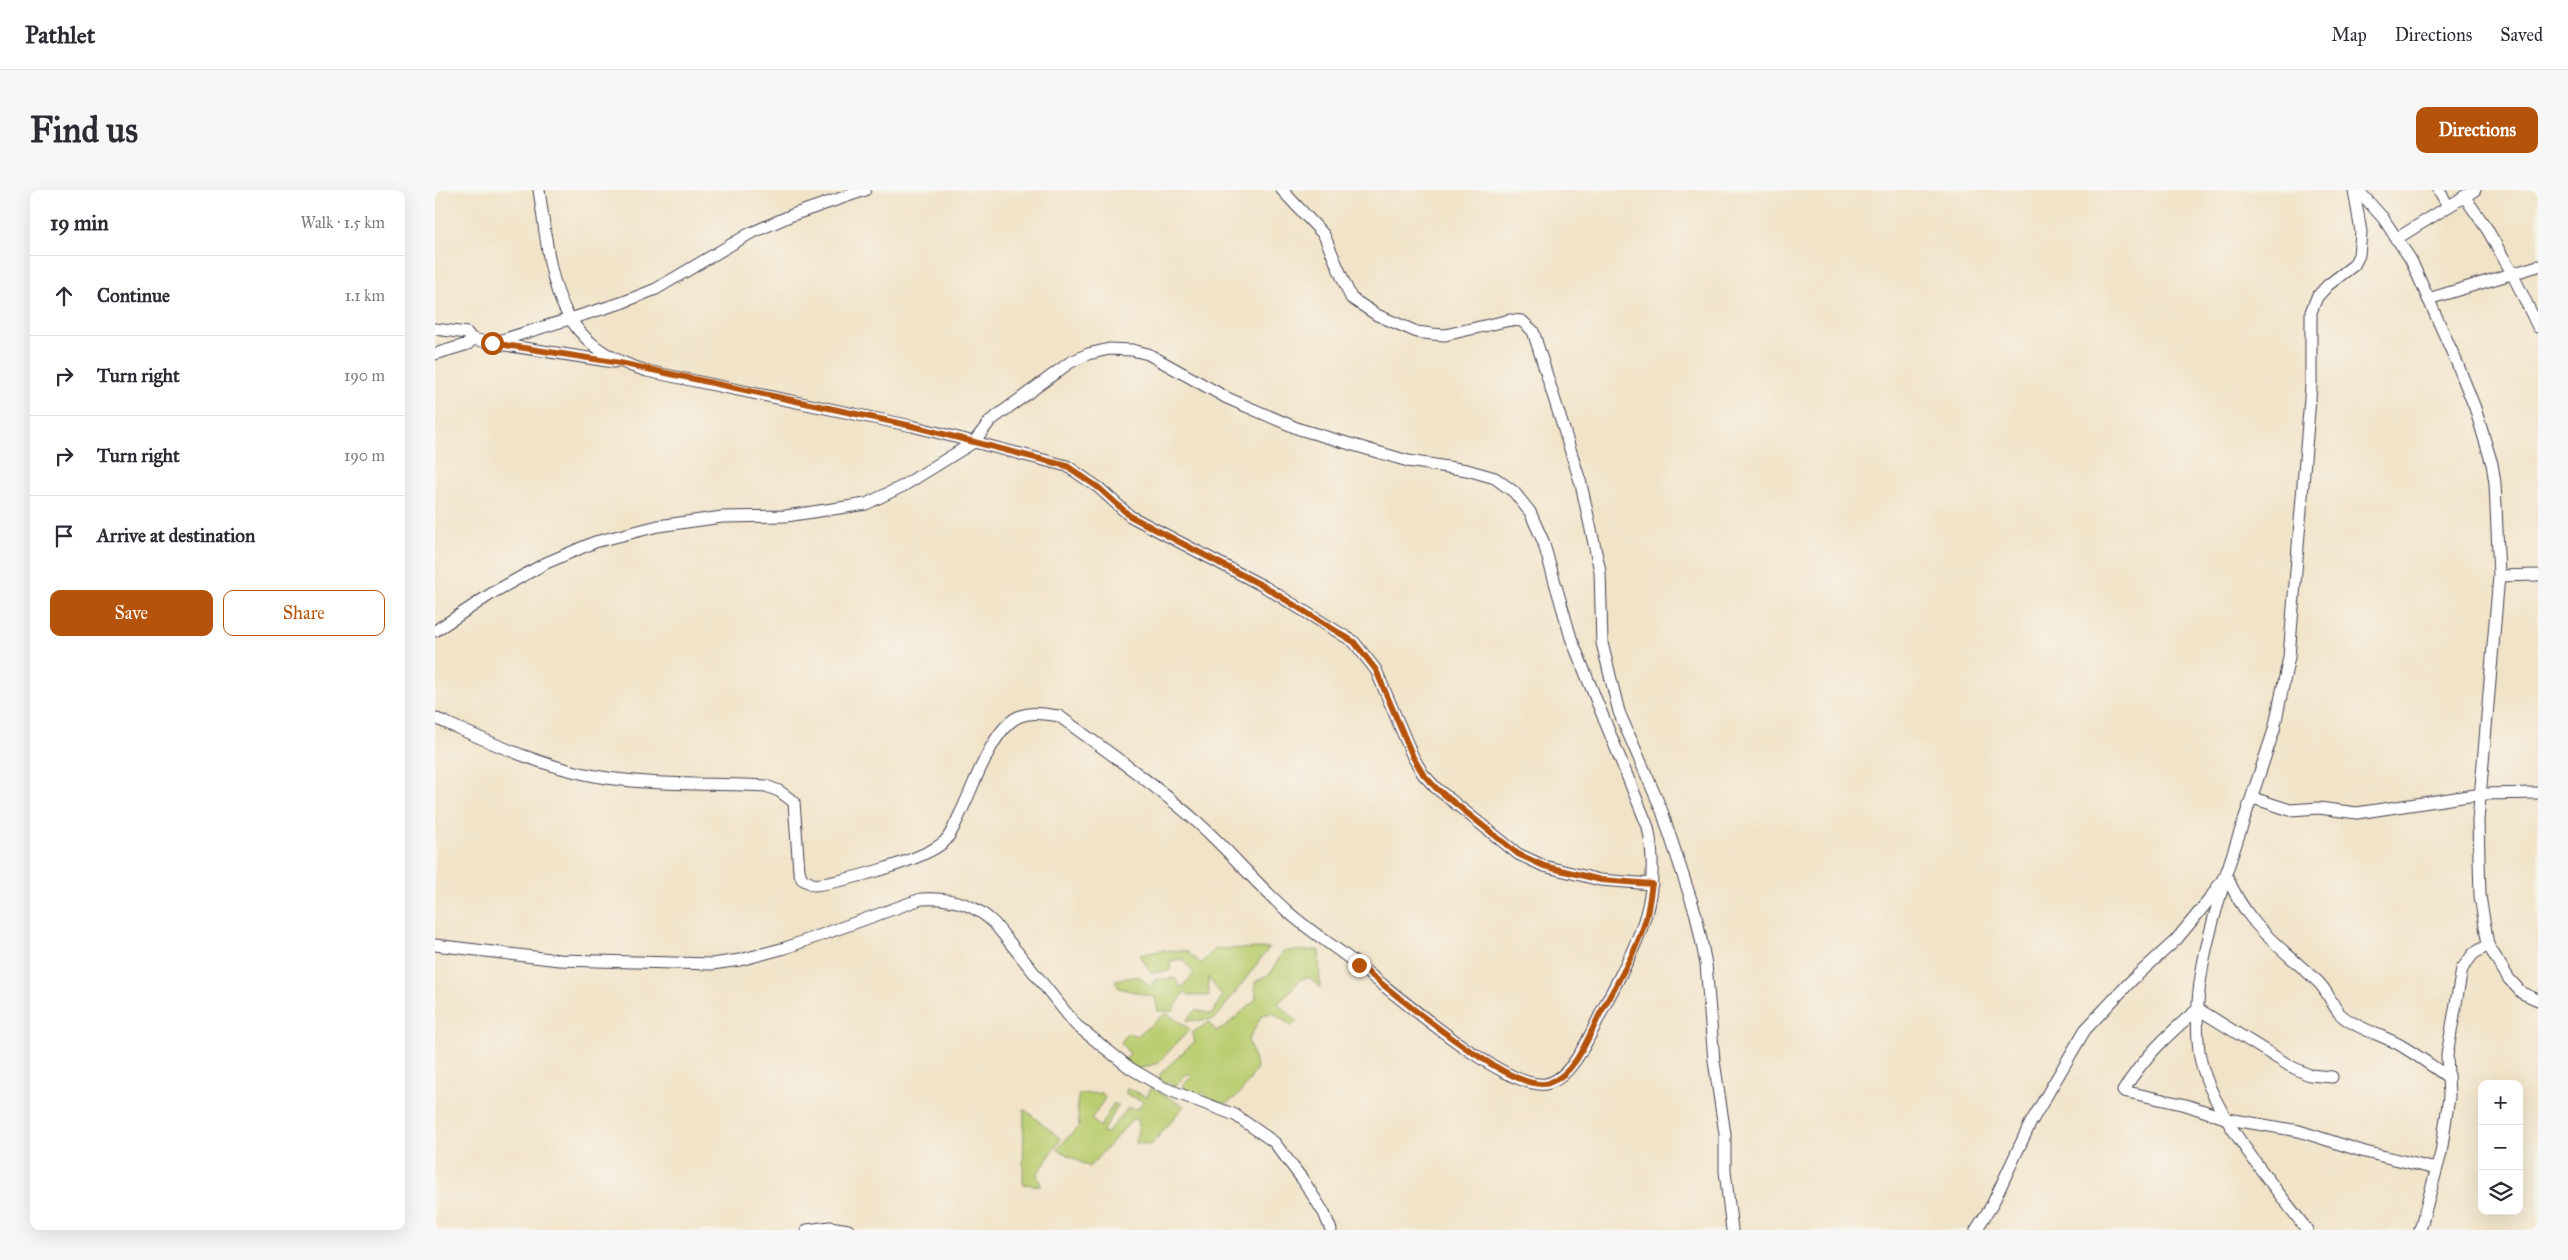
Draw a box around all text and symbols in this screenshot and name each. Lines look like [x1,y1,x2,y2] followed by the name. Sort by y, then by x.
[25,20,95,50] text: Pathlet
[2331,24,2367,46] text: Map
[2395,24,2472,46] text: Directions
[2500,24,2543,46] text: Saved
[2416,107,2538,153] button: Directions
[30,109,138,152] text: Find us
[50,210,109,236] text: 19 min
[301,213,385,232] text: Walk · 1.5 km
[50,282,78,310] icon: ahead
[97,284,170,307] text: Continue
[345,286,385,305] text: 1.1 km
[481,332,504,355] route start
[50,362,78,390] icon: right
[97,364,180,387] text: Turn right
[344,366,385,385] text: 190 m
[50,442,78,470] icon: right
[97,444,180,467] text: Turn right
[344,446,385,465] text: 190 m
[50,522,78,550] icon: arrive
[97,524,255,547] text: Arrive at destination
[50,590,213,636] button: Save
[223,590,385,636] button: Share
[1348,954,1371,977] route end
[2478,1080,2523,1215] map controls
[2478,1080,2523,1125] button: +
[2478,1125,2523,1170] button: −
[2478,1170,2523,1215] button: layers

